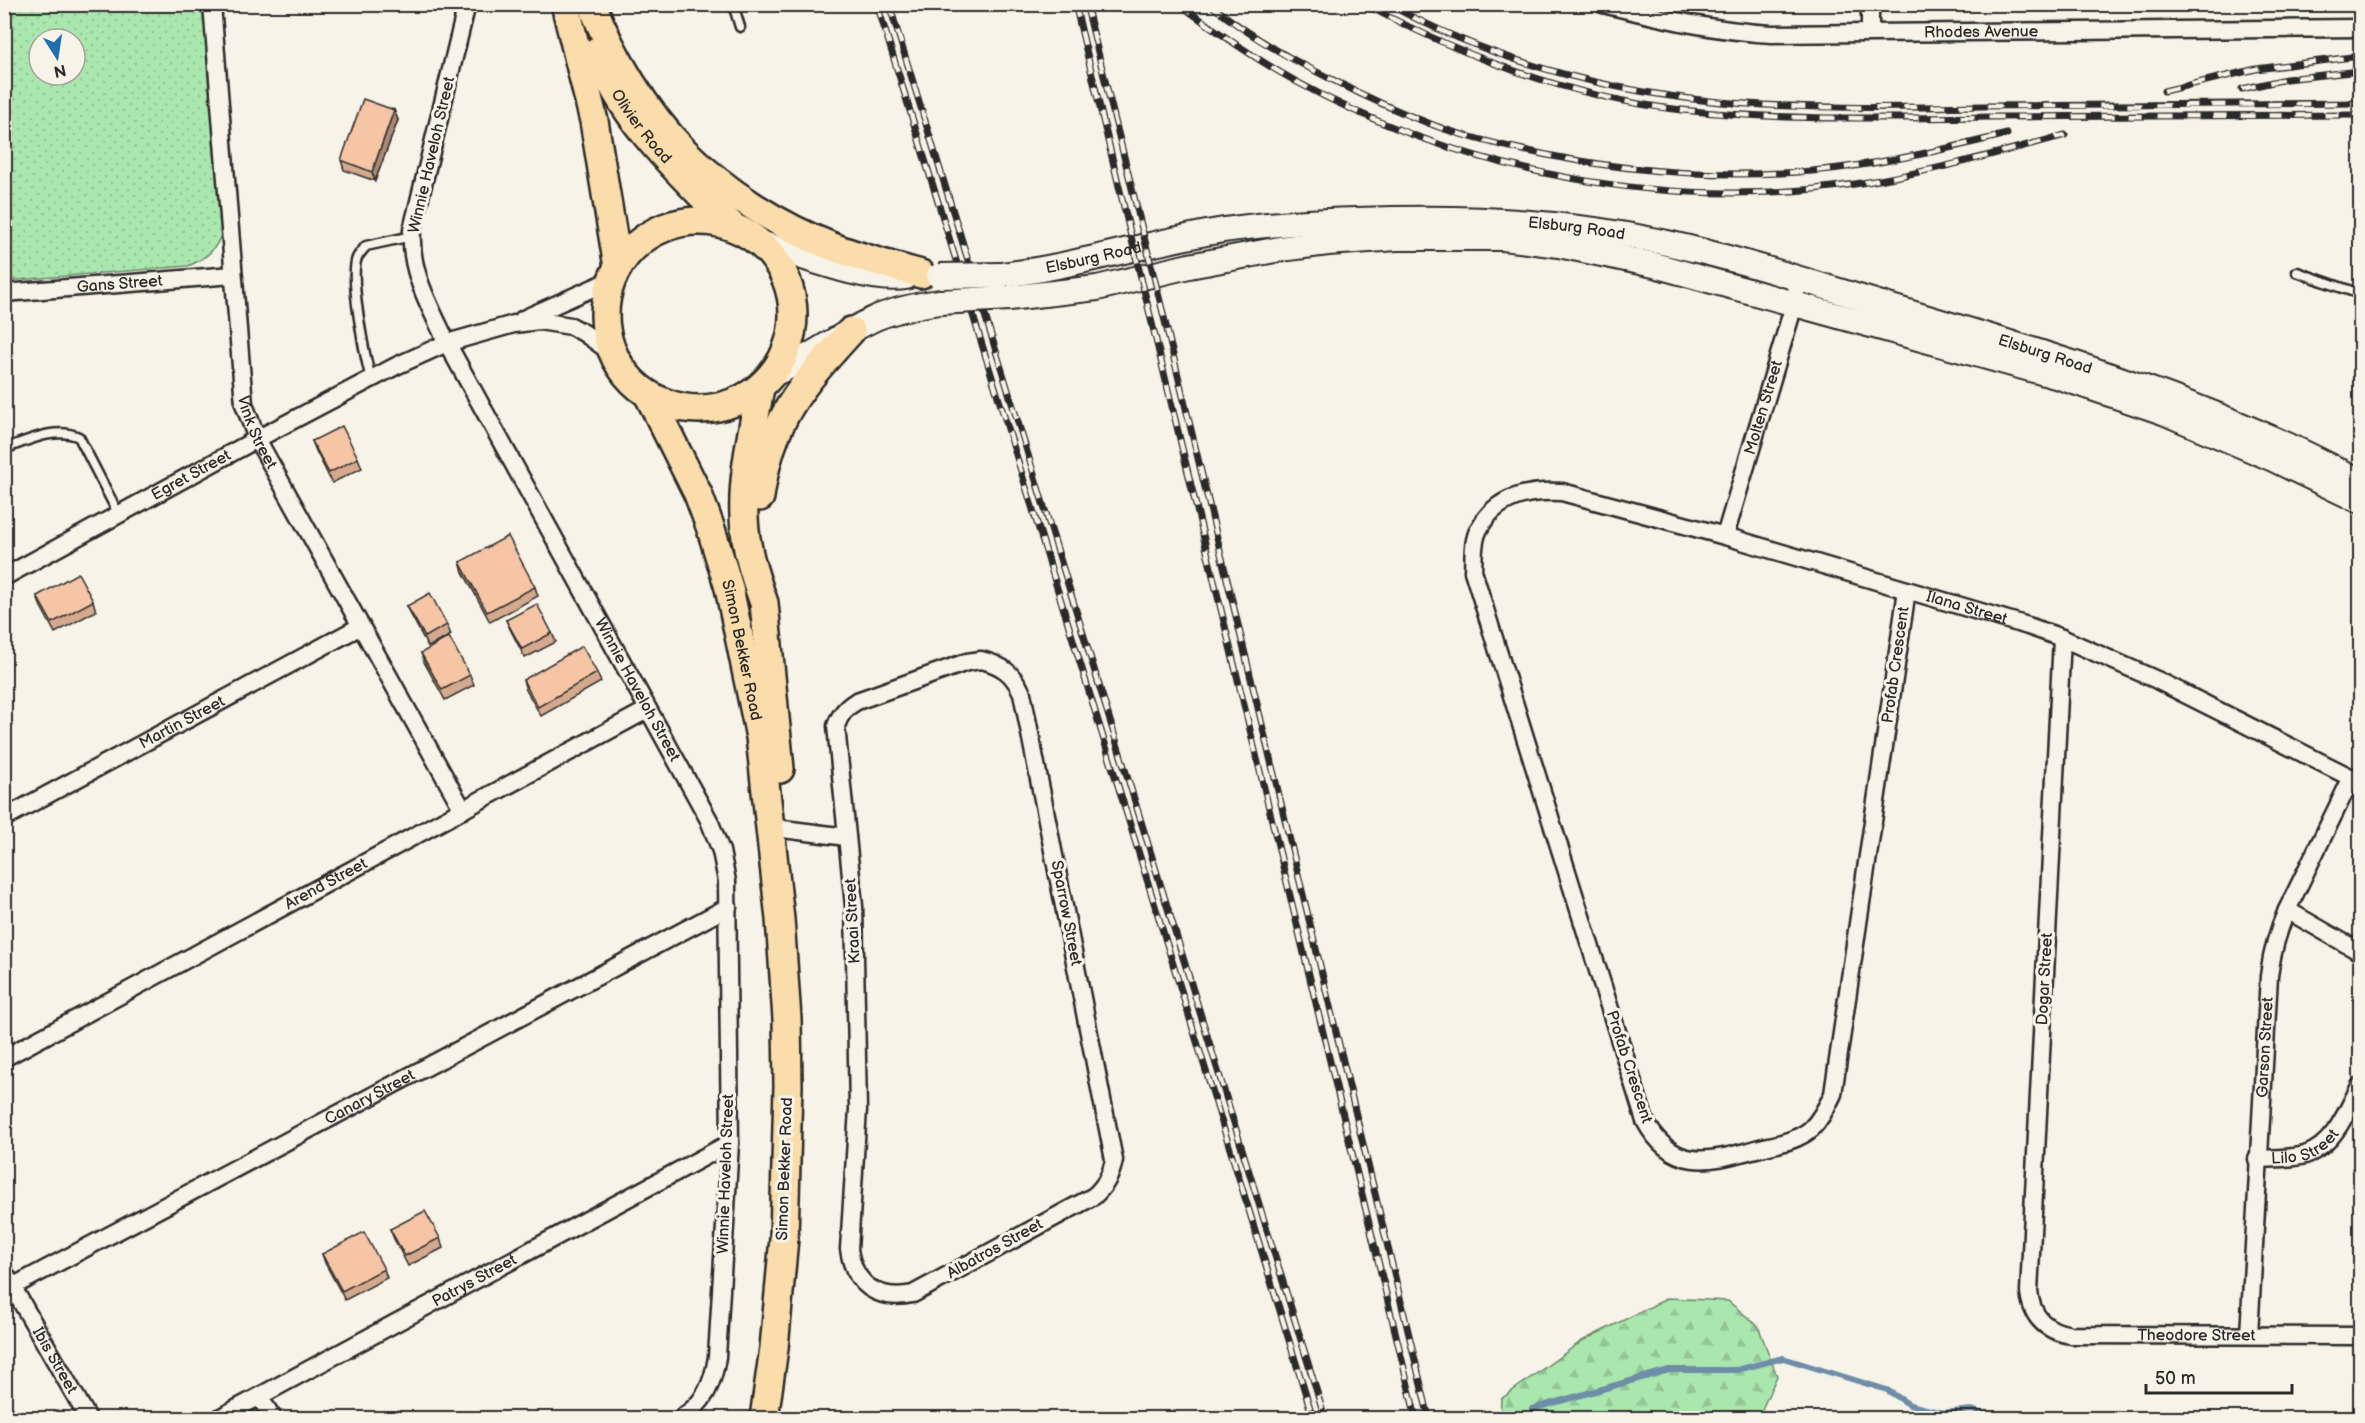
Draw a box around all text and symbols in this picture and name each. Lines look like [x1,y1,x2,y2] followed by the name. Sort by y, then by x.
[1924,22,2039,42] street label: Rhodes Avenue
[27,27,87,87] north arrow
[52,60,68,81] text: N
[405,75,459,235] street label: Winnie Haveloh Street
[607,86,676,168] street label: Olivier Road
[1527,213,1626,244] street label: Elsburg Road
[1044,238,1143,278] street label: Elsburg Road
[76,271,163,297] street label: Gans Street
[1996,330,2095,378] street label: Elsburg Road
[1740,358,1786,457] street label: Molten Street
[234,395,281,472] street label: Vink Street
[148,446,234,504] street label: Egret Street
[718,577,766,722] street label: Simon Bekker Road
[1924,587,2010,629] street label: Ilana Street
[1878,605,1914,724] street label: Profab Crescent
[591,615,684,765] street label: Winnie Haveloh Street
[136,692,228,753] street label: Martin Street
[281,854,370,914] street label: Arend Street
[1046,859,1086,967] street label: Sparrow Street
[841,878,865,964] street label: Kraai Street
[2033,932,2057,1026] street label: Dogar Street
[2253,996,2277,1098] street label: Garson Street
[1602,1008,1656,1126] street label: Profab Crescent
[321,1065,418,1129] street label: Canary Street
[714,1094,738,1254] street label: Winnie Haveloh Street
[773,1097,797,1241] street label: Simon Bekker Road
[2271,1125,2343,1168] street label: Lilo Street
[944,1215,1046,1283] street label: Albatros Street
[429,1250,520,1311] street label: Patrys Street
[28,1324,82,1397] street label: Ibis Street
[2138,1326,2256,1345] street label: Theodore Street
[2146,1357,2292,1395] scale bar
[2155,1368,2196,1389] text: 50 m

